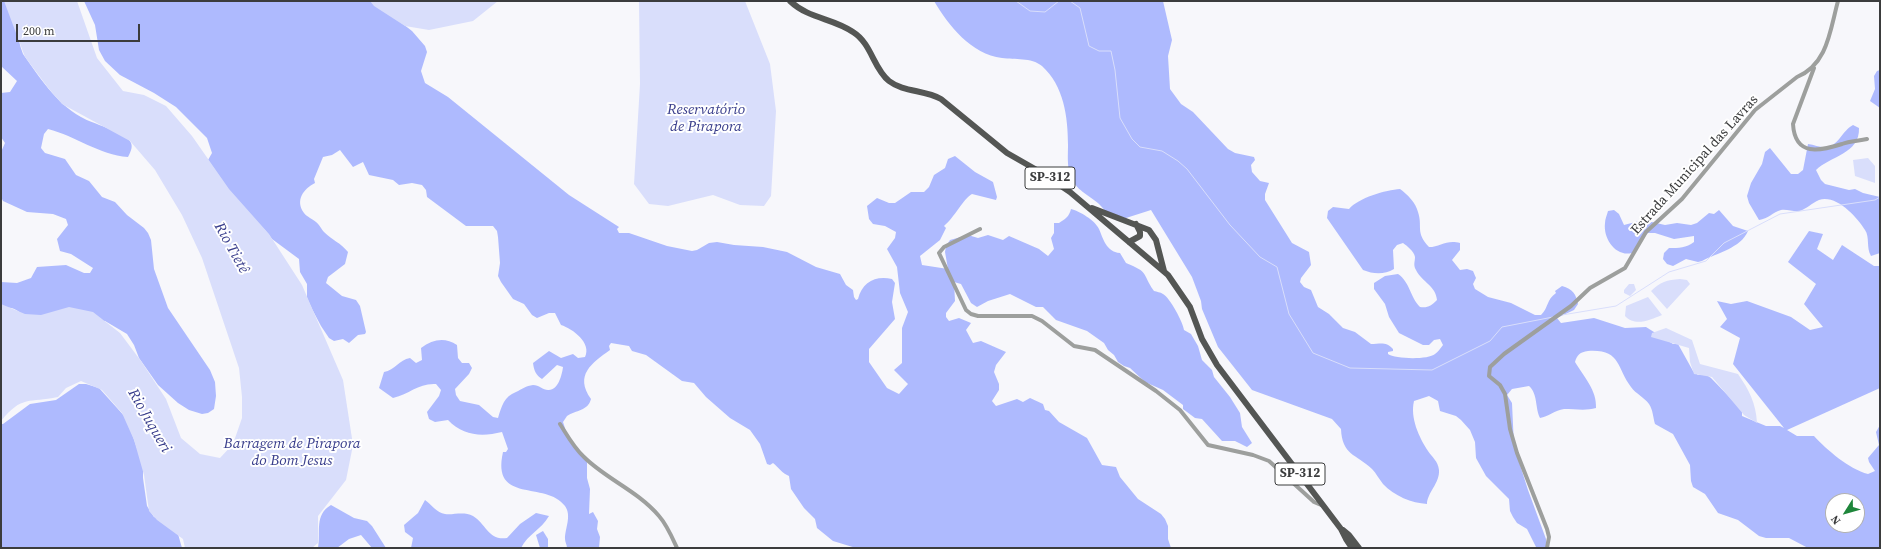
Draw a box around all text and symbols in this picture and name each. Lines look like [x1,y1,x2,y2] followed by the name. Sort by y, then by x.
[18,16,142,42] scale bar
[23,23,55,39] text: 200 m
[1628,92,1762,238] street label: Estrada Municipal das Lavras
[667,101,745,136] water label: Reservatório de Pirapora
[1025,167,1075,189] road number: SP-312
[210,219,252,277] water label: Rio Tietê
[123,386,175,456] water label: Rio Juqueri
[223,435,361,470] water label: Barragem de Pirapora do Bom Jesus
[1275,463,1325,485] road number: SP-312
[1825,493,1865,533] north arrow
[1827,512,1844,528] text: N

